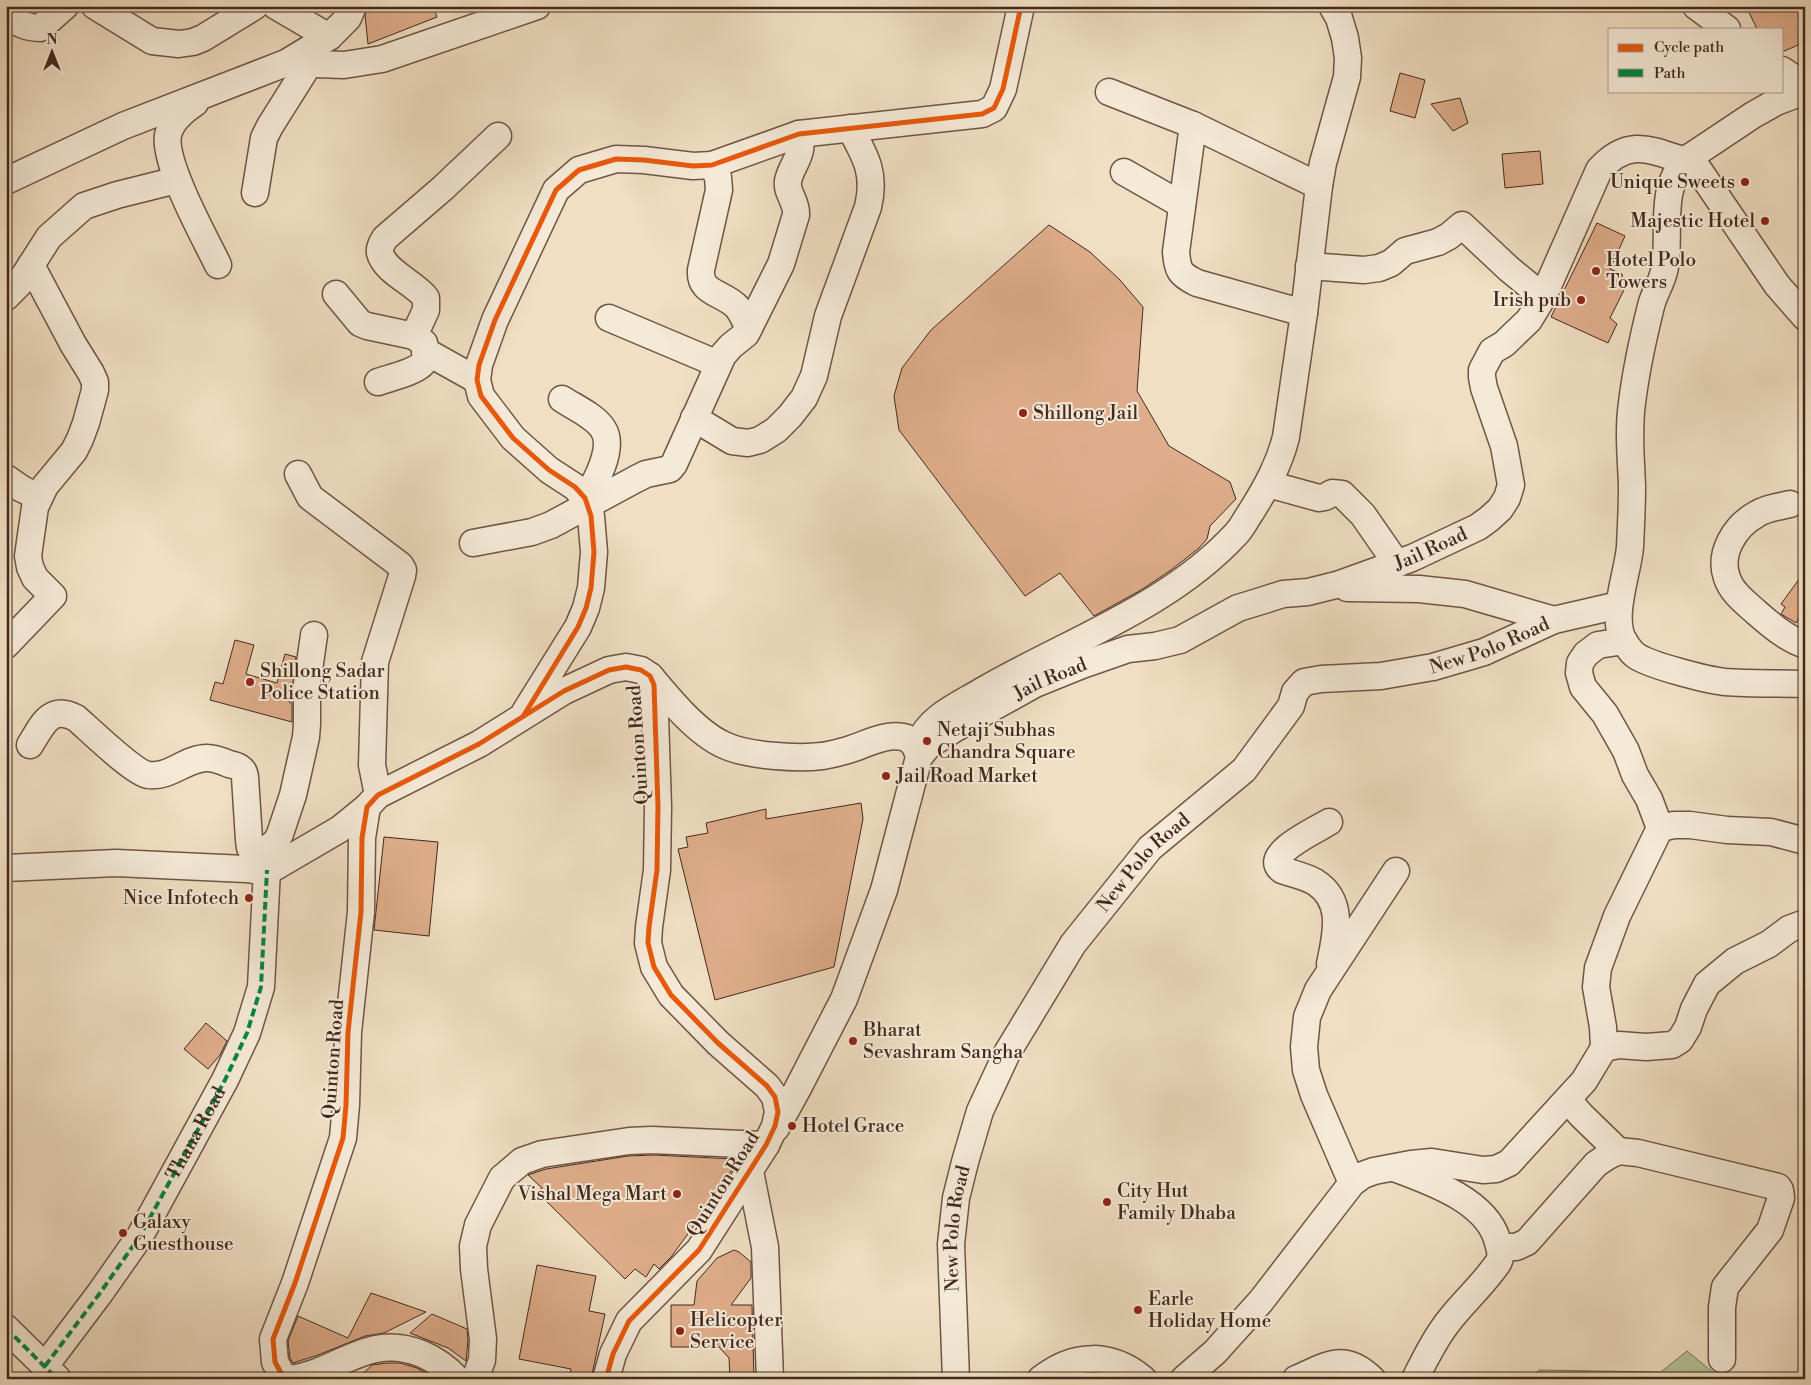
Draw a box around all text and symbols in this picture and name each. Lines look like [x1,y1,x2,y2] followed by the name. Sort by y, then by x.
[28,28,78,78] north arrow
[1608,28,1784,92] legend
[46,31,58,49] text: N
[1654,38,1724,57] text: Cycle path
[1654,64,1686,83] text: Path
[1610,170,1735,194] place label: Unique Sweets
[1739,176,1751,188] marker: Unique Sweets
[1630,209,1755,233] place label: Majestic Hotel
[1759,215,1771,227] marker: Majestic Hotel
[1606,248,1696,294] place label: Hotel Polo Towers
[1590,265,1602,277] marker: Hotel Polo Towers
[1493,288,1571,312] place label: Irish pub
[1575,294,1587,306] marker: Irish pub
[1033,401,1138,425] place label: Shillong Jail
[1017,407,1029,419] marker: Shillong Jail
[1390,522,1471,576] street label: Jail Road
[1426,612,1553,679] street label: New Polo Road
[1008,652,1091,706] street label: Jail Road
[260,659,385,705] place label: Shillong Sadar Police Station
[244,676,256,688] marker: Shillong Sadar Police Station
[622,684,654,806] street label: Quinton Road
[937,718,1076,764] place label: Netaji Subhas Chandra Square
[921,735,933,747] marker: Netaji Subhas Chandra Square
[895,764,1038,788] place label: Jail Road Market
[880,770,892,782] marker: Jail Road Market
[1091,808,1195,917] street label: New Polo Road
[123,886,239,910] place label: Nice Infotech
[243,892,255,904] marker: Nice Infotech
[317,998,349,1120] street label: Quinton Road
[862,1018,1023,1064] place label: Bharat Sevashram Sangha
[847,1035,859,1047] marker: Bharat Sevashram Sangha
[161,1082,231,1184] street label: Thana Road
[802,1114,904,1138] place label: Hotel Grace
[786,1120,798,1132] marker: Hotel Grace
[681,1127,765,1241] street label: Quinton Road
[939,1163,976,1292] street label: New Polo Road
[1117,1179,1236,1225] place label: City Hut Family Dhaba
[517,1182,667,1206] place label: Vishal Mega Mart
[671,1188,683,1200] marker: Vishal Mega Mart
[1101,1196,1113,1208] marker: City Hut Family Dhaba
[133,1210,234,1256] place label: Galaxy Guesthouse
[117,1227,129,1239] marker: Galaxy Guesthouse
[1148,1287,1271,1333] place label: Earle Holiday Home
[1132,1304,1144,1316] marker: Earle Holiday Home
[690,1308,782,1354] place label: Helicopter Service
[674,1325,686,1337] marker: Helicopter Service

